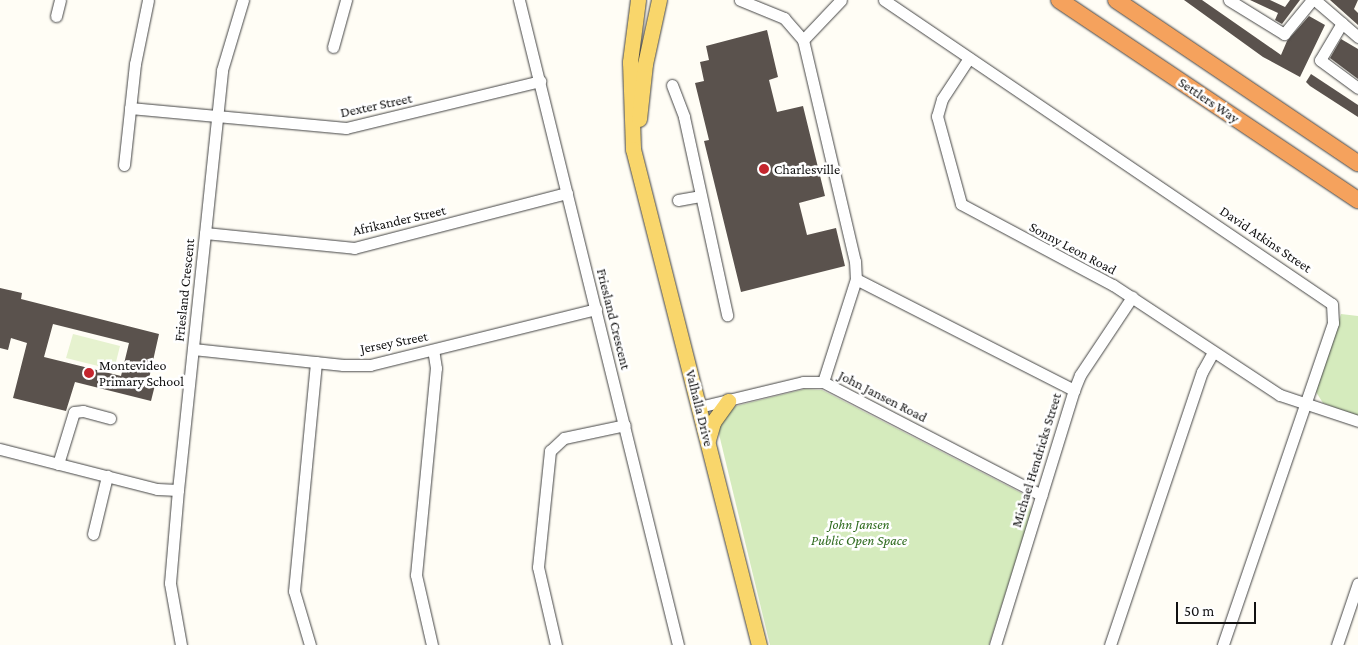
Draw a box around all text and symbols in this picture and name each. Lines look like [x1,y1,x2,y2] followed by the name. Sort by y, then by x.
[1175,73,1243,127] street label: Settlers Way
[339,89,413,121] street label: Dexter Street
[774,161,840,177] place label: Charlesville
[758,163,770,175] marker: Charlesville
[351,201,447,239] street label: Afrikander Street
[1217,202,1315,276] street label: David Atkins Street
[1027,218,1119,278] street label: Sonny Leon Road
[170,238,198,342] street label: Friesland Crescent
[593,267,635,371] street label: Friesland Crescent
[359,327,429,357] street label: Jersey Street
[99,357,184,390] place label: Montevideo Primary School
[836,366,930,426] street label: John Jansen Road
[83,367,95,379] marker: Montevideo Primary School
[682,368,718,448] street label: Valhalla Drive
[1008,391,1064,529] street label: Michael Hendricks Street
[811,516,907,548] park label: John Jansen Public Open Space
[1178,592,1258,624] scale bar
[1184,603,1214,619] text: 50 m

